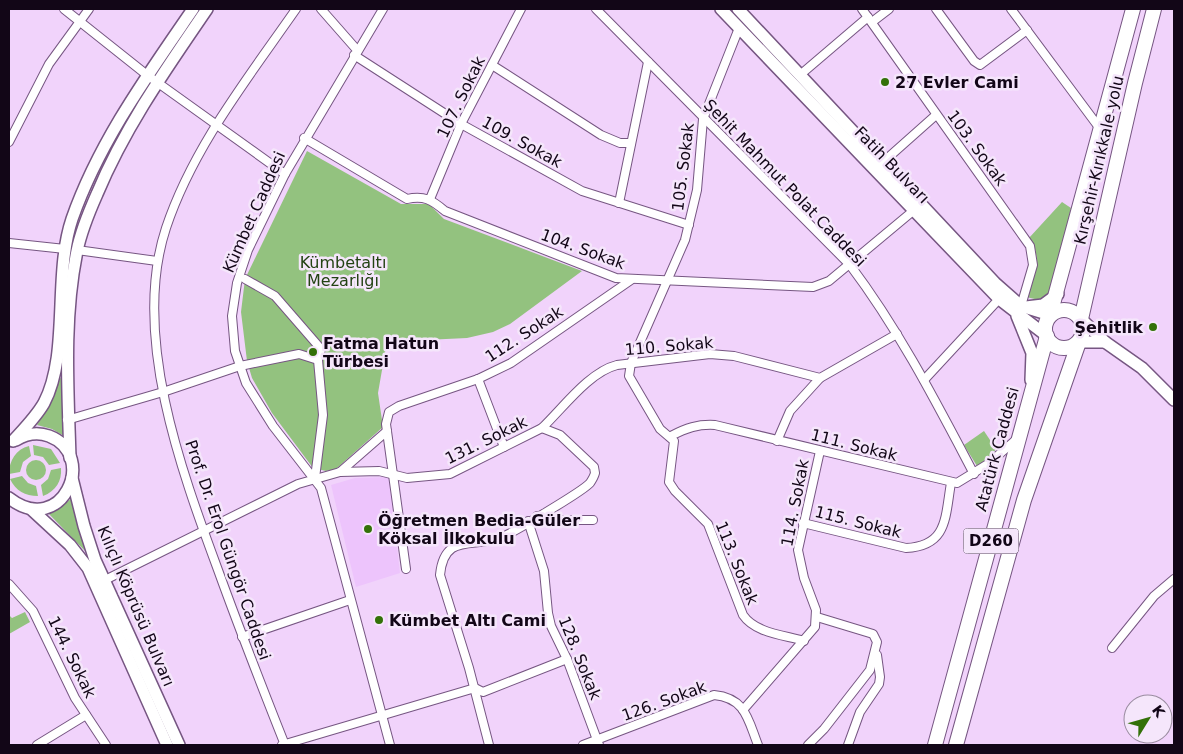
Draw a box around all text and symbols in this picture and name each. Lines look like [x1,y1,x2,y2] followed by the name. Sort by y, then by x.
[433,52,489,141] street label: 107. Sokak
[895,73,1019,92] place label: 27 Evler Cami
[1070,74,1128,246] street label: Kırşehir-Kırıkkale yolu
[879,76,891,88] marker: 27 Evler Cami
[700,95,870,271] street label: Şehit Mahmut Polat Caddesi
[943,107,1011,190] street label: 103. Sokak
[479,112,566,172] street label: 109. Sokak
[668,121,698,212] street label: 105. Sokak
[851,123,933,207] street label: Fatih Bulvarı
[219,148,289,276] street label: Kümbet Caddesi
[538,225,629,273] street label: 104. Sokak
[300,253,386,290] park label: Kümbetaltı Mezarlığı
[482,301,567,366] street label: 112. Sokak
[1074,318,1143,337] place label: Şehitlik
[1147,321,1159,333] marker: Şehitlik
[624,333,715,359] street label: 110. Sokak
[323,334,439,371] place label: Fatma Hatun Türbesi
[307,346,319,358] marker: Fatma Hatun Türbesi
[971,385,1023,513] street label: Atatürk Caddesi
[442,412,531,468] street label: 131. Sokak
[809,425,900,465] street label: 111. Sokak
[181,437,275,663] street label: Prof. Dr. Erol Güngör Caddesi
[777,457,813,548] street label: 114. Sokak
[813,502,904,542] street label: 115. Sokak
[378,511,580,548] place label: Öğretmen Bedia-Güler Köksal İlkokulu
[712,518,763,608] street label: 113. Sokak
[94,523,178,689] street label: Kılıçlı Köprüsü Bulvarı
[362,523,374,535] marker: Öğretmen Bedia-Güler Köksal İlkokulu
[964,528,1018,554] road number: D260
[389,611,546,630] place label: Kümbet Altı Cami
[44,613,100,702] street label: 144. Sokak
[555,613,606,703] street label: 128. Sokak
[373,614,385,626] marker: Kümbet Altı Cami
[619,677,710,725] street label: 126. Sokak
[1123,694,1173,744] north arrow
[1149,702,1169,721] text: K

